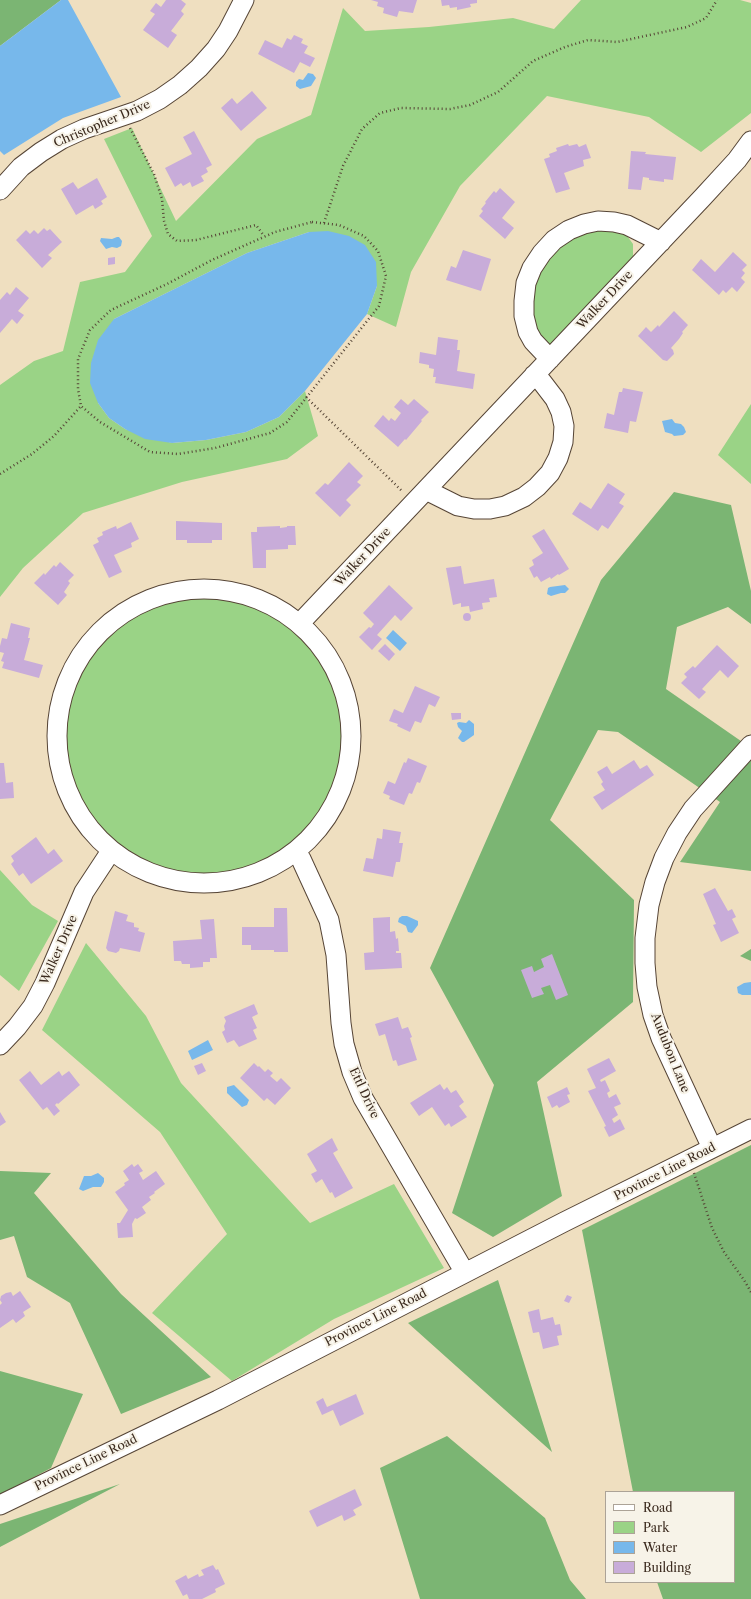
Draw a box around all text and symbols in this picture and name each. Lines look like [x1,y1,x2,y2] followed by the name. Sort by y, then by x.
[52,97,152,151] street label: Christopher Drive
[574,268,636,332] street label: Walker Drive
[332,525,394,589] street label: Walker Drive
[37,913,81,987] street label: Walker Drive
[647,1011,693,1095] street label: Audubon Lane
[346,1065,382,1121] street label: Ettl Drive
[612,1140,718,1204] street label: Province Line Road
[323,1286,429,1350] street label: Province Line Road
[32,1432,140,1494] street label: Province Line Road
[605,1491,735,1583] legend
[643,1500,673,1515] text: Road
[643,1520,669,1535] text: Park
[643,1540,677,1555] text: Water
[643,1560,691,1575] text: Building

